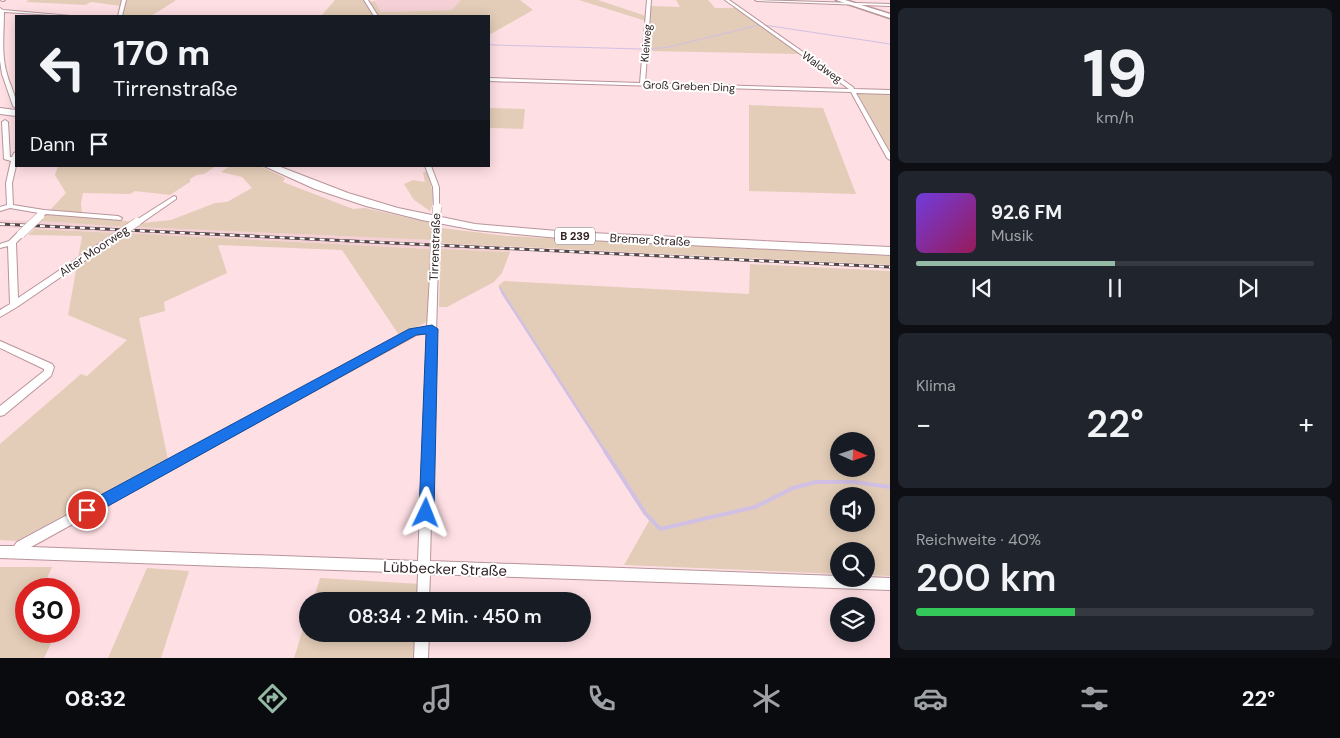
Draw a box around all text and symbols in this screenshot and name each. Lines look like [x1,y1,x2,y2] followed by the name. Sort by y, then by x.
[637,23,655,63] street label: Kleiweg
[113,30,210,76] text: 170 m
[1083,32,1147,116] text: 19
[30,35,95,100] icon: left
[799,48,845,86] street label: Waldweg
[113,74,238,103] text: Tirrenstraße
[643,77,735,95] street label: Groß Greben Ding
[1096,107,1134,128] text: km/h
[85,130,113,158] icon: arrive
[30,132,75,157] text: Dann
[991,200,1062,225] text: 92.6 FM
[426,213,444,281] street label: Tirrenstraße
[56,222,132,280] street label: Alter Moorweg
[991,225,1034,246] text: Musik
[555,228,595,245] road number: B 239
[609,230,691,250] street label: Bremer Straße
[968,274,996,302] icon: previous
[1101,274,1129,302] icon: pause
[1234,274,1262,302] icon: next
[916,375,956,396] text: Klima
[1086,399,1144,449] text: 22°
[916,406,931,443] text: −
[1299,406,1314,443] text: +
[830,432,875,478] north arrow
[830,432,875,642] map controls
[399,486,451,538] position arrow
[830,487,875,532] button: sound
[66,489,108,531] pin
[73,496,101,524] icon: arrive
[916,529,1041,550] text: Reichweite · 40%
[830,542,875,587] button: search
[916,553,1056,603] text: 200 km
[383,557,507,581] street label: Lübbecker Straße
[15,578,80,643] speed limit sign: 30
[830,597,875,642] button: layers
[348,604,542,629] text: 08:34 · 2 Min. · 450 m
[255,681,290,716] icon: directions
[420,681,455,716] icon: music
[584,681,619,716] icon: phone
[749,681,784,716] icon: climate
[913,681,948,716] icon: car
[1077,681,1112,716] icon: filters
[65,684,126,713] text: 08:32
[1242,684,1275,713] text: 22°

